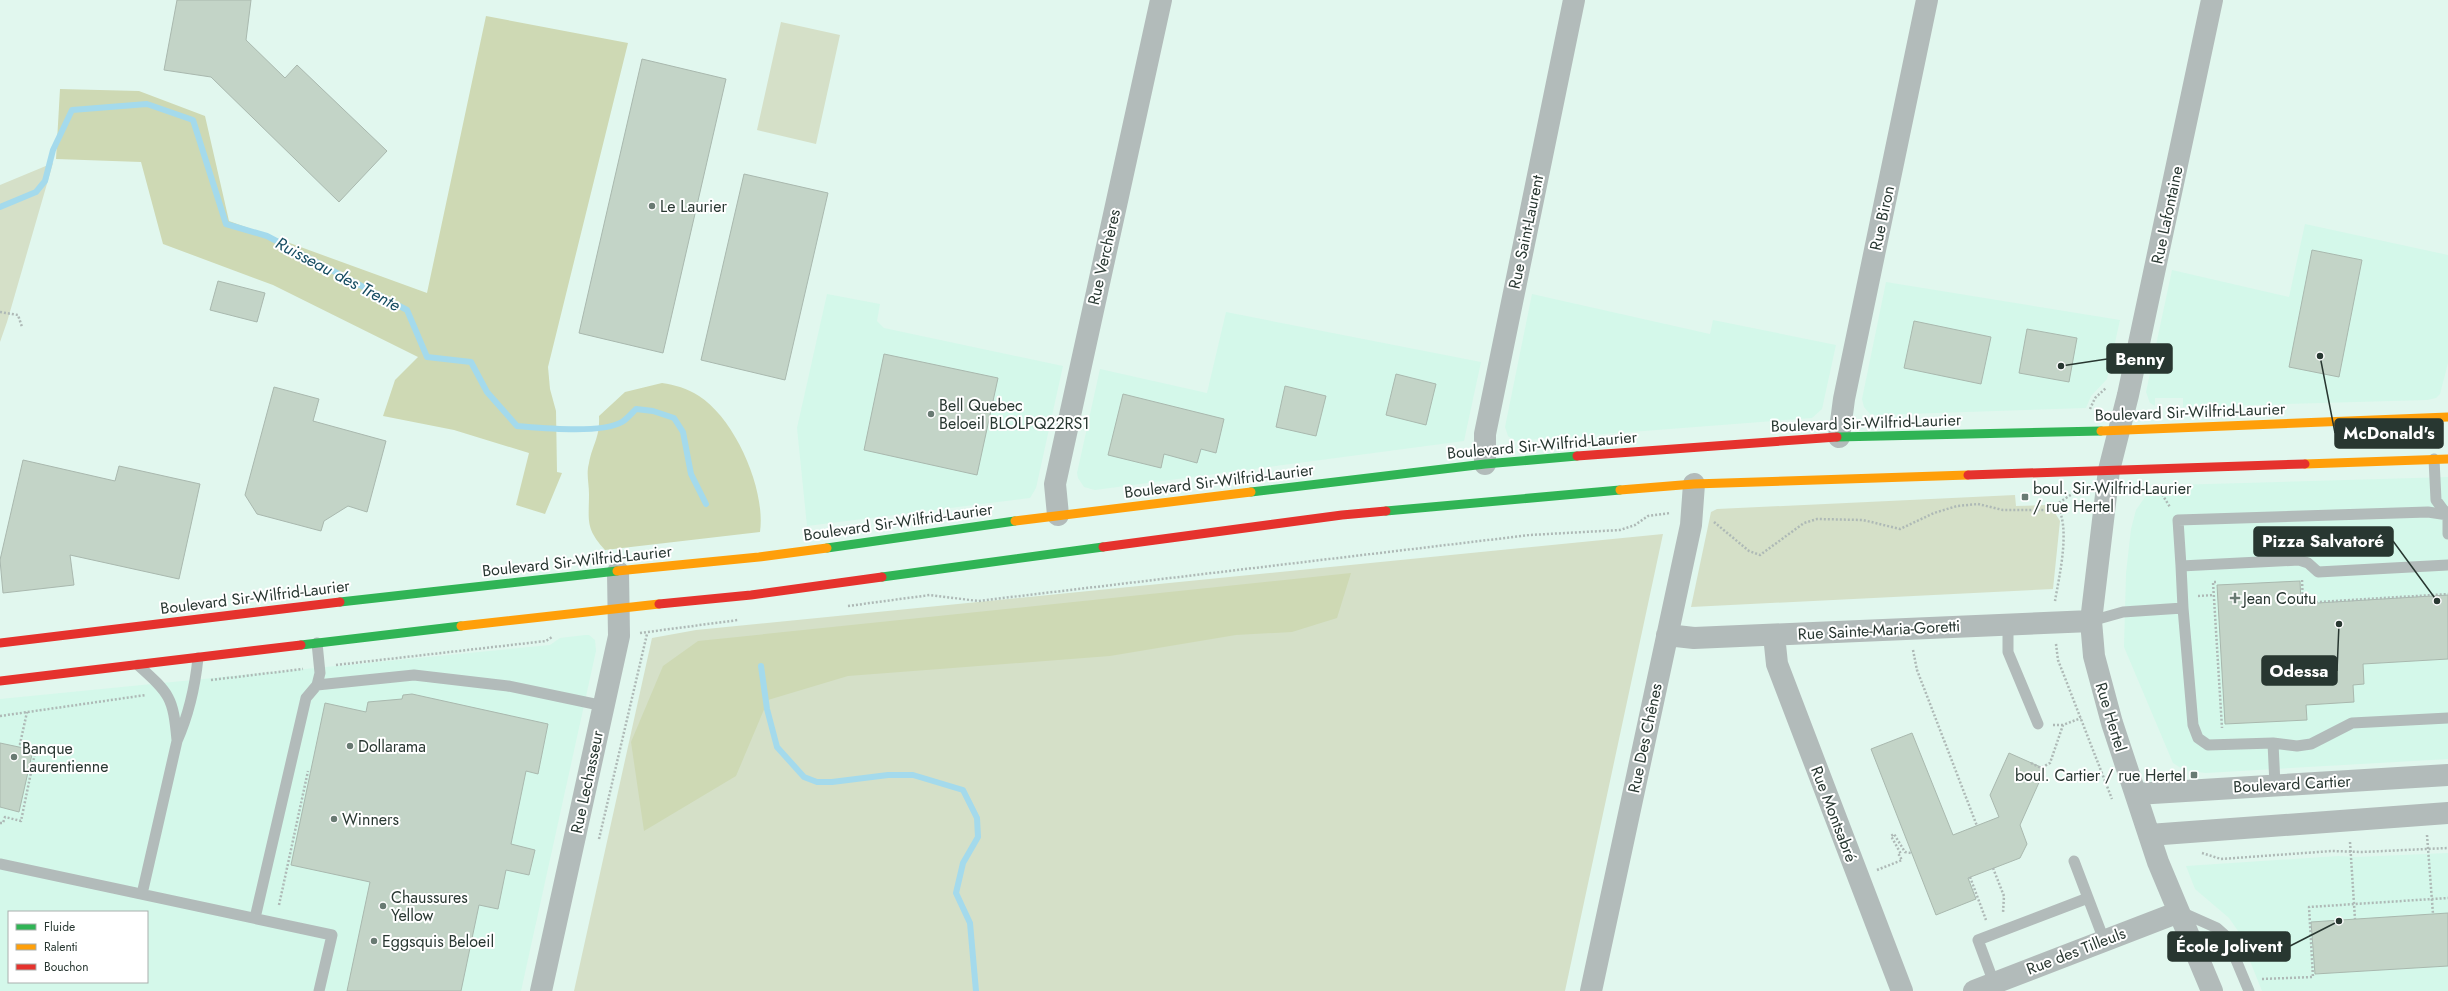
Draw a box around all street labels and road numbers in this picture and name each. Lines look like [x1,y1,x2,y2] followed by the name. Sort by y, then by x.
[2145,164,2189,266] street label: Rue Lafontaine
[1503,173,1549,291] street label: Rue Saint-Laurent
[1864,183,1900,253] street label: Rue Biron
[1082,207,1126,307] street label: Rue Verchères
[2094,397,2286,427] street label: Boulevard Sir-Wilfrid-Laurier
[1770,408,1962,438] street label: Boulevard Sir-Wilfrid-Laurier
[1446,425,1639,465] street label: Boulevard Sir-Wilfrid-Laurier
[1123,458,1316,504] street label: Boulevard Sir-Wilfrid-Laurier
[802,497,995,547] street label: Boulevard Sir-Wilfrid-Laurier
[481,540,674,582] street label: Boulevard Sir-Wilfrid-Laurier
[159,574,352,620] street label: Boulevard Sir-Wilfrid-Laurier
[1797,614,1961,646] street label: Rue Sainte-Maria-Goretti
[2090,680,2132,754] street label: Rue Hertel
[1622,681,1668,795] street label: Rue Des Chênes
[565,728,609,836] street label: Rue Lechasseur
[1805,763,1863,865] street label: Rue Montsabré
[2233,769,2352,799] street label: Boulevard Cartier
[2023,921,2129,981] street label: Rue des Tilleuls

